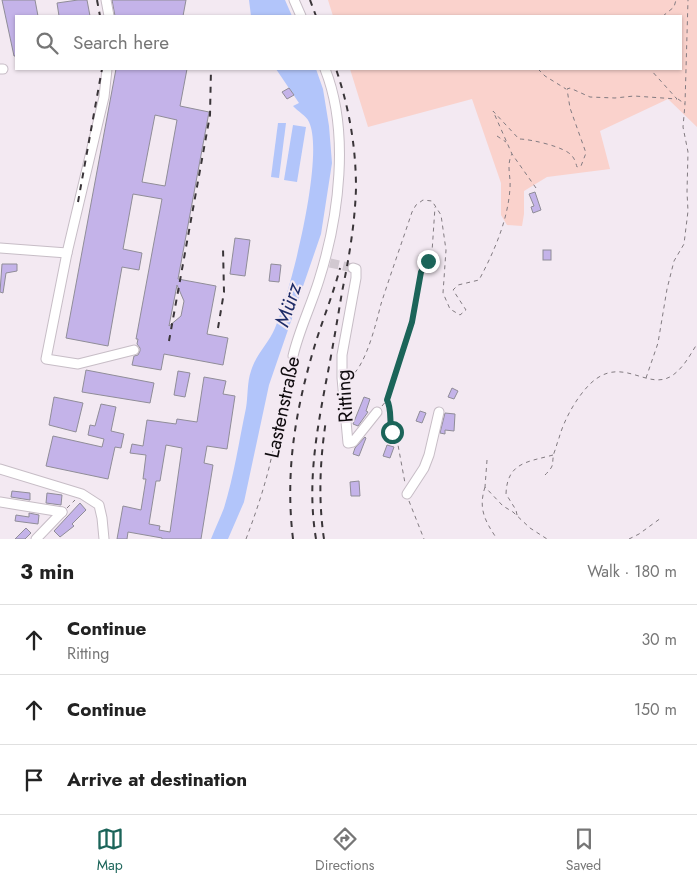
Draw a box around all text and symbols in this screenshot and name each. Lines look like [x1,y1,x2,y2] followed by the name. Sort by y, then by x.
[15,15,682,70] search box
[33,29,61,57] icon: search
[73,29,169,56] text: Search here
[417,250,440,273] route end
[267,278,310,331] water label: Mürz
[258,354,307,461] street label: Lastenstraße
[328,368,361,423] street label: Ritting
[381,421,404,444] route start
[20,557,74,587] text: 3 min
[587,560,677,583] text: Walk · 180 m
[67,615,146,642] text: Continue
[20,626,48,654] icon: ahead
[641,628,677,651] text: 30 m
[67,642,109,665] text: Ritting
[20,696,48,724] icon: ahead
[67,696,146,723] text: Continue
[634,698,677,721] text: 150 m
[20,766,48,794] icon: arrive
[67,766,247,793] text: Arrive at destination
[96,825,124,875] tab: Map
[315,825,374,875] tab: Directions
[566,825,601,875] tab: Saved

